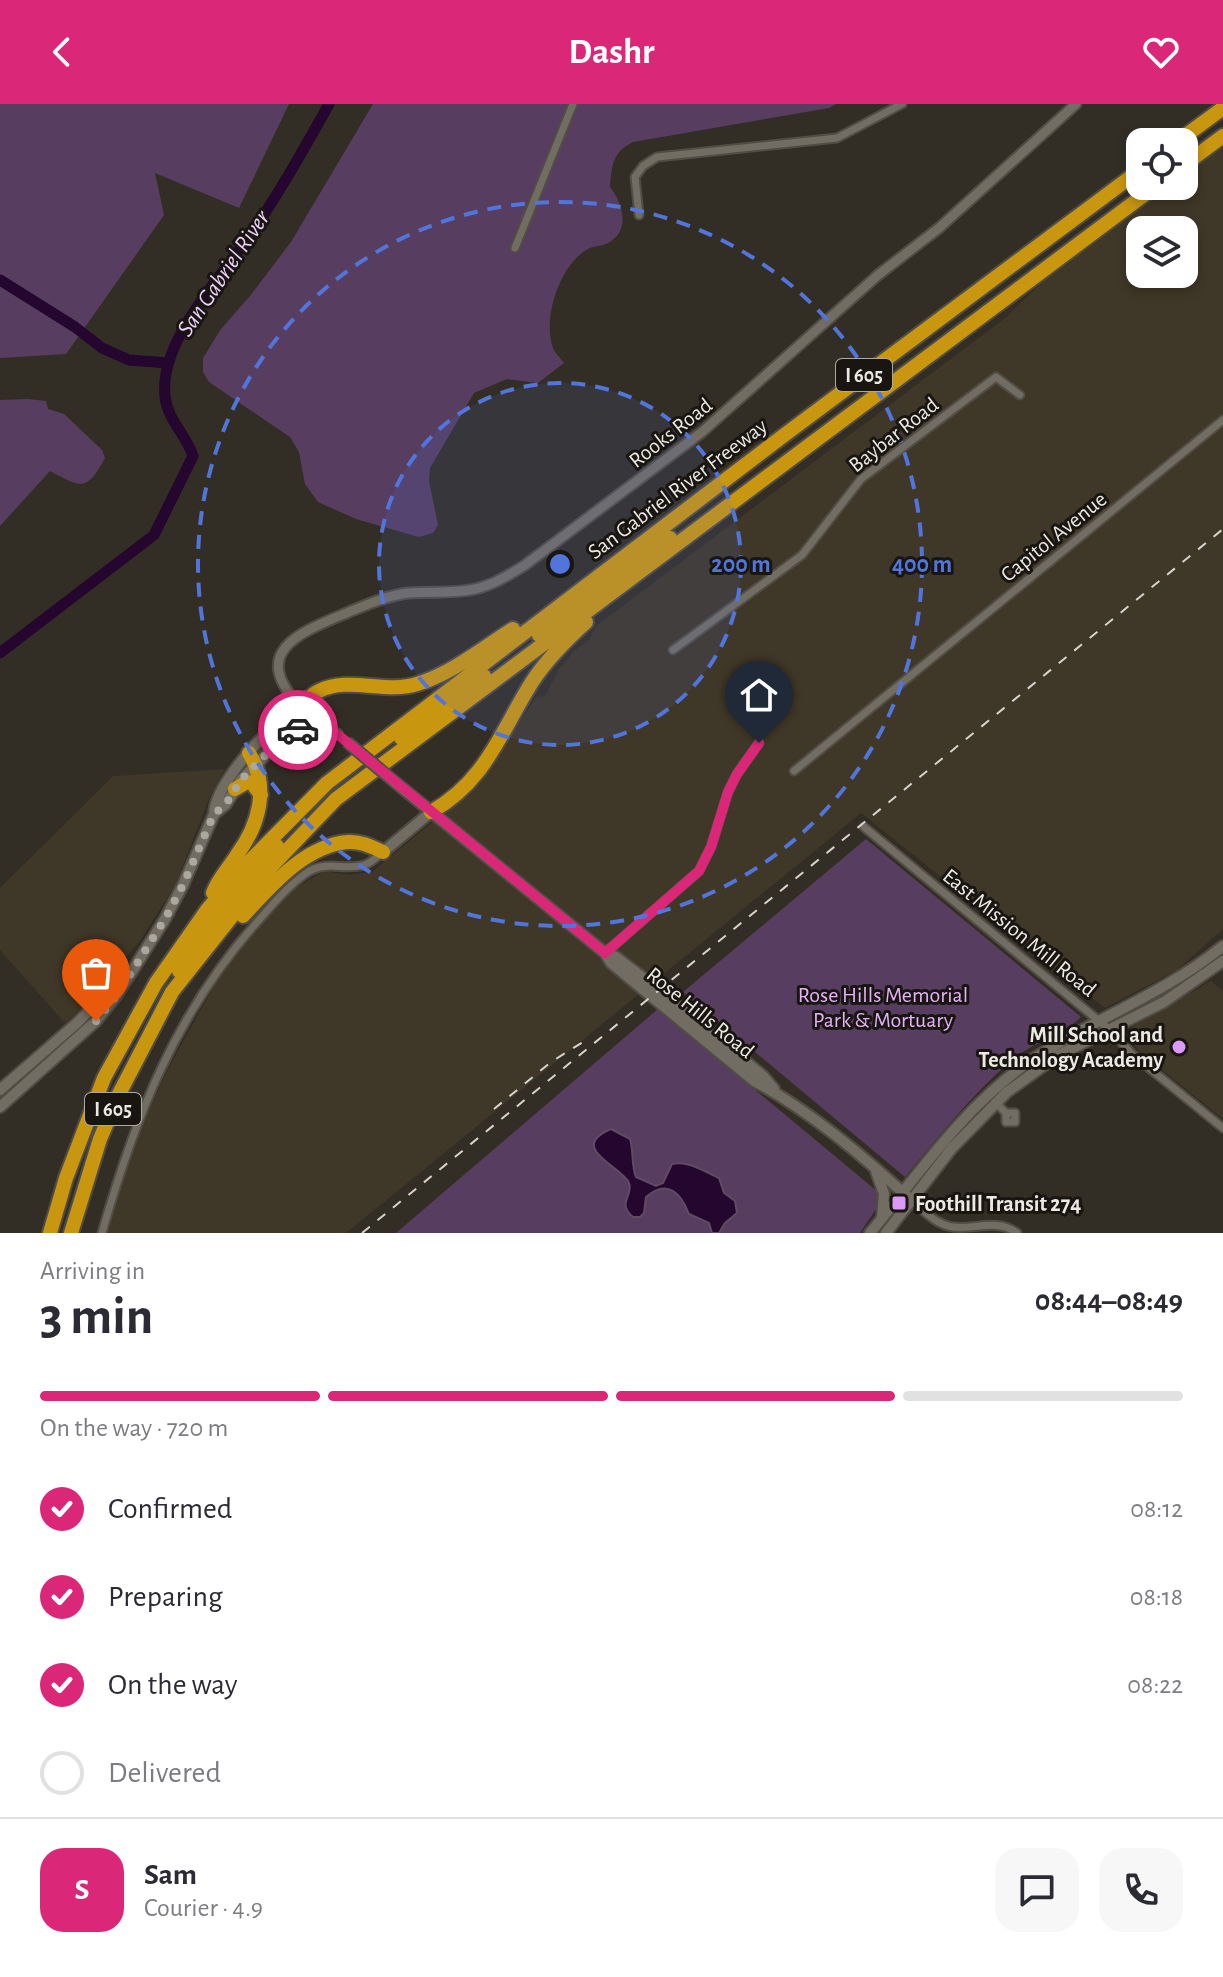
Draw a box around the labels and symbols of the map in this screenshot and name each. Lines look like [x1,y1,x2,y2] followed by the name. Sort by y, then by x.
[173,205,275,341] water label: San Gabriel River
[836,359,892,391] road number: I 605
[845,393,942,476] street label: Baybar Road
[625,394,716,472] street label: Rooks Road
[584,414,772,563] street label: San Gabriel River Freeway
[997,488,1111,586] street label: Capitol Avenue
[546,550,574,578] centre of rings
[711,553,771,577] text: 200 m
[892,553,952,577] text: 400 m
[725,661,793,743] pin
[258,690,338,770] courier
[939,864,1100,1001] street label: East Mission Mill Road
[62,939,130,1021] pin
[643,963,758,1063] street label: Rose Hills Road
[798,984,968,1031] park label: Rose Hills Memorial Park & Mortuary
[979,1024,1163,1072] place label: Mill School and Technology Academy
[1170,1038,1188,1056] marker: Mill School and Technology Academy
[85,1093,141,1125] road number: I 605
[915,1193,1081,1215] place label: Foothill Transit 274
[890,1194,908,1212] marker: Foothill Transit 274

